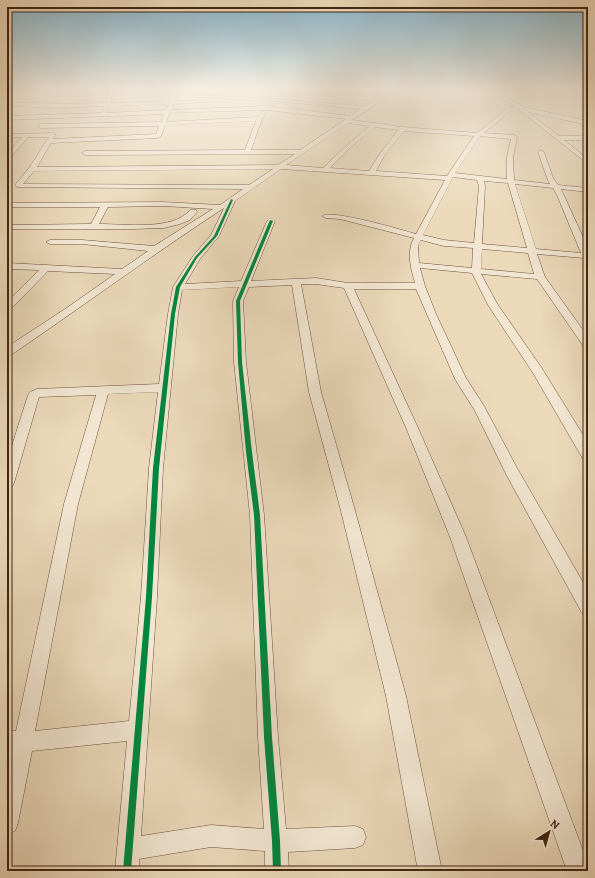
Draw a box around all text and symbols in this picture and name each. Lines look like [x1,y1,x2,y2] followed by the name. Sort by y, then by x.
[529,812,569,852] north arrow
[547,816,562,833] text: N

